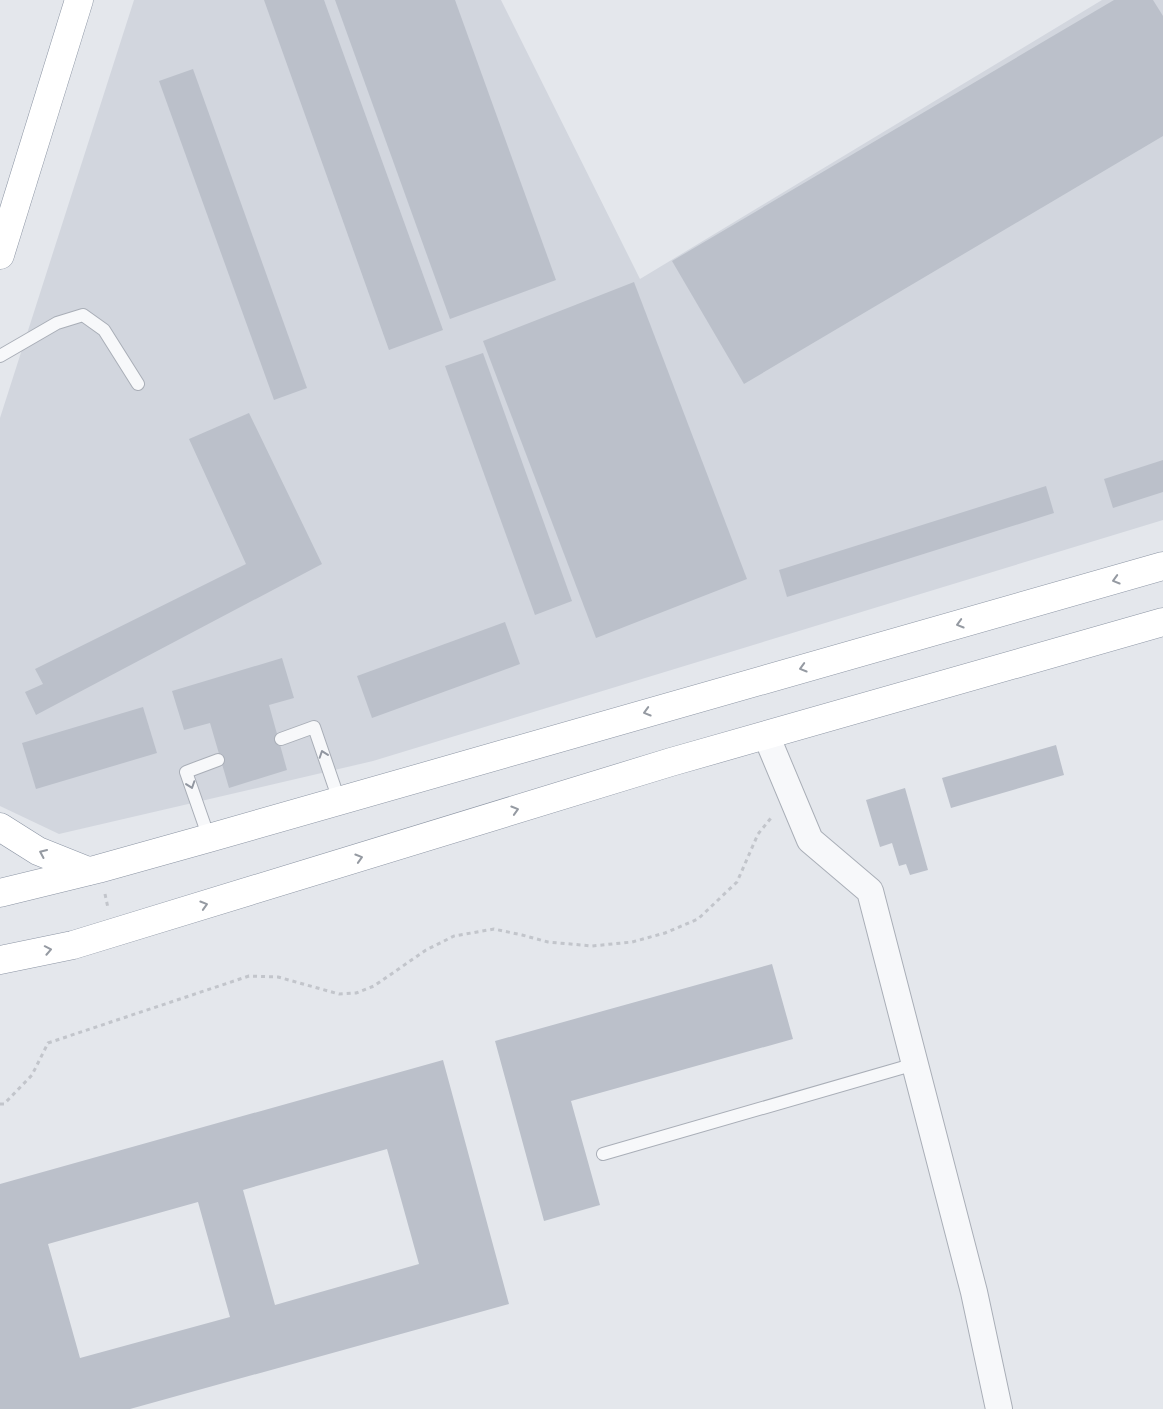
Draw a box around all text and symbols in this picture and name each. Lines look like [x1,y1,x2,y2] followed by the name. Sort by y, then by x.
[1113,574,1121,584] one-way arrow
[955,618,964,629] one-way arrow
[800,663,808,673] one-way arrow
[643,707,652,717] one-way arrow
[319,750,329,759] one-way arrow
[185,781,195,789] one-way arrow
[510,806,518,816] one-way arrow
[39,848,48,859] one-way arrow
[355,853,363,863] one-way arrow
[199,901,207,911] one-way arrow
[43,946,52,956] one-way arrow

